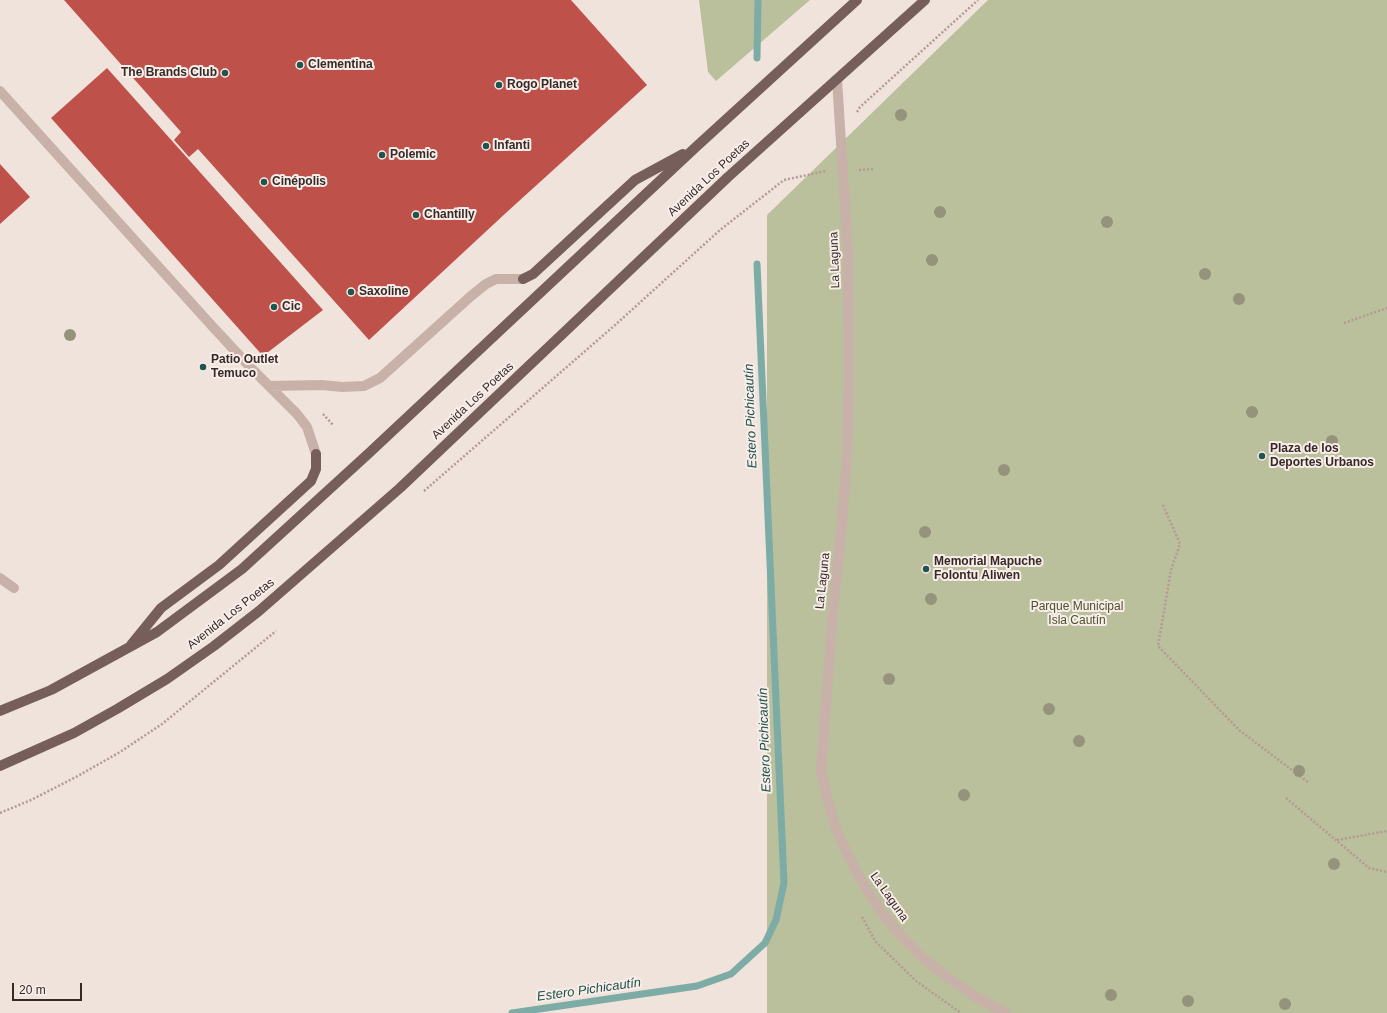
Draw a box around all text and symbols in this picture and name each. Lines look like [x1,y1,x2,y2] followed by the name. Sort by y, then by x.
[308,58,373,72] place label: Clementina
[295,60,305,70] marker: Clementina
[121,66,217,80] place label: The Brands Club
[220,68,230,78] marker: The Brands Club
[507,78,577,92] place label: Rogo Planet
[494,80,504,90] marker: Rogo Planet
[665,136,753,220] street label: Avenida Los Poetas
[494,139,530,153] place label: Infanti
[481,141,491,151] marker: Infanti
[390,148,436,162] place label: Polemic
[377,150,387,160] marker: Polemic
[272,175,326,189] place label: Cinépolis
[259,177,269,187] marker: Cinépolis
[424,208,475,222] place label: Chantilly
[411,210,421,220] marker: Chantilly
[827,231,843,289] street label: La Laguna
[359,285,408,299] place label: Saxoline
[346,287,356,297] marker: Saxoline
[282,300,301,314] place label: Cic
[269,302,279,312] marker: Cic
[211,353,278,381] place label: Patio Outlet Temuco
[429,359,517,443] street label: Avenida Los Poetas
[198,362,208,372] marker: Patio Outlet Temuco
[741,363,761,469] water label: Estero Pichicautín
[1270,442,1374,470] place label: Plaza de los Deportes Urbanos
[1257,451,1267,461] marker: Plaza de los Deportes Urbanos
[813,552,833,610] street label: La Laguna
[934,555,1042,583] place label: Memorial Mapuche Folontu Aliwen
[921,564,931,574] marker: Memorial Mapuche Folontu Aliwen
[185,576,277,652] street label: Avenida Los Poetas
[1031,600,1123,628] park label: Parque Municipal Isla Cautín
[755,687,775,793] water label: Estero Pichicautín
[867,870,911,924] street label: La Laguna
[14,975,84,1001] scale bar
[536,975,642,1005] water label: Estero Pichicautín
[19,983,46,997] text: 20 m

